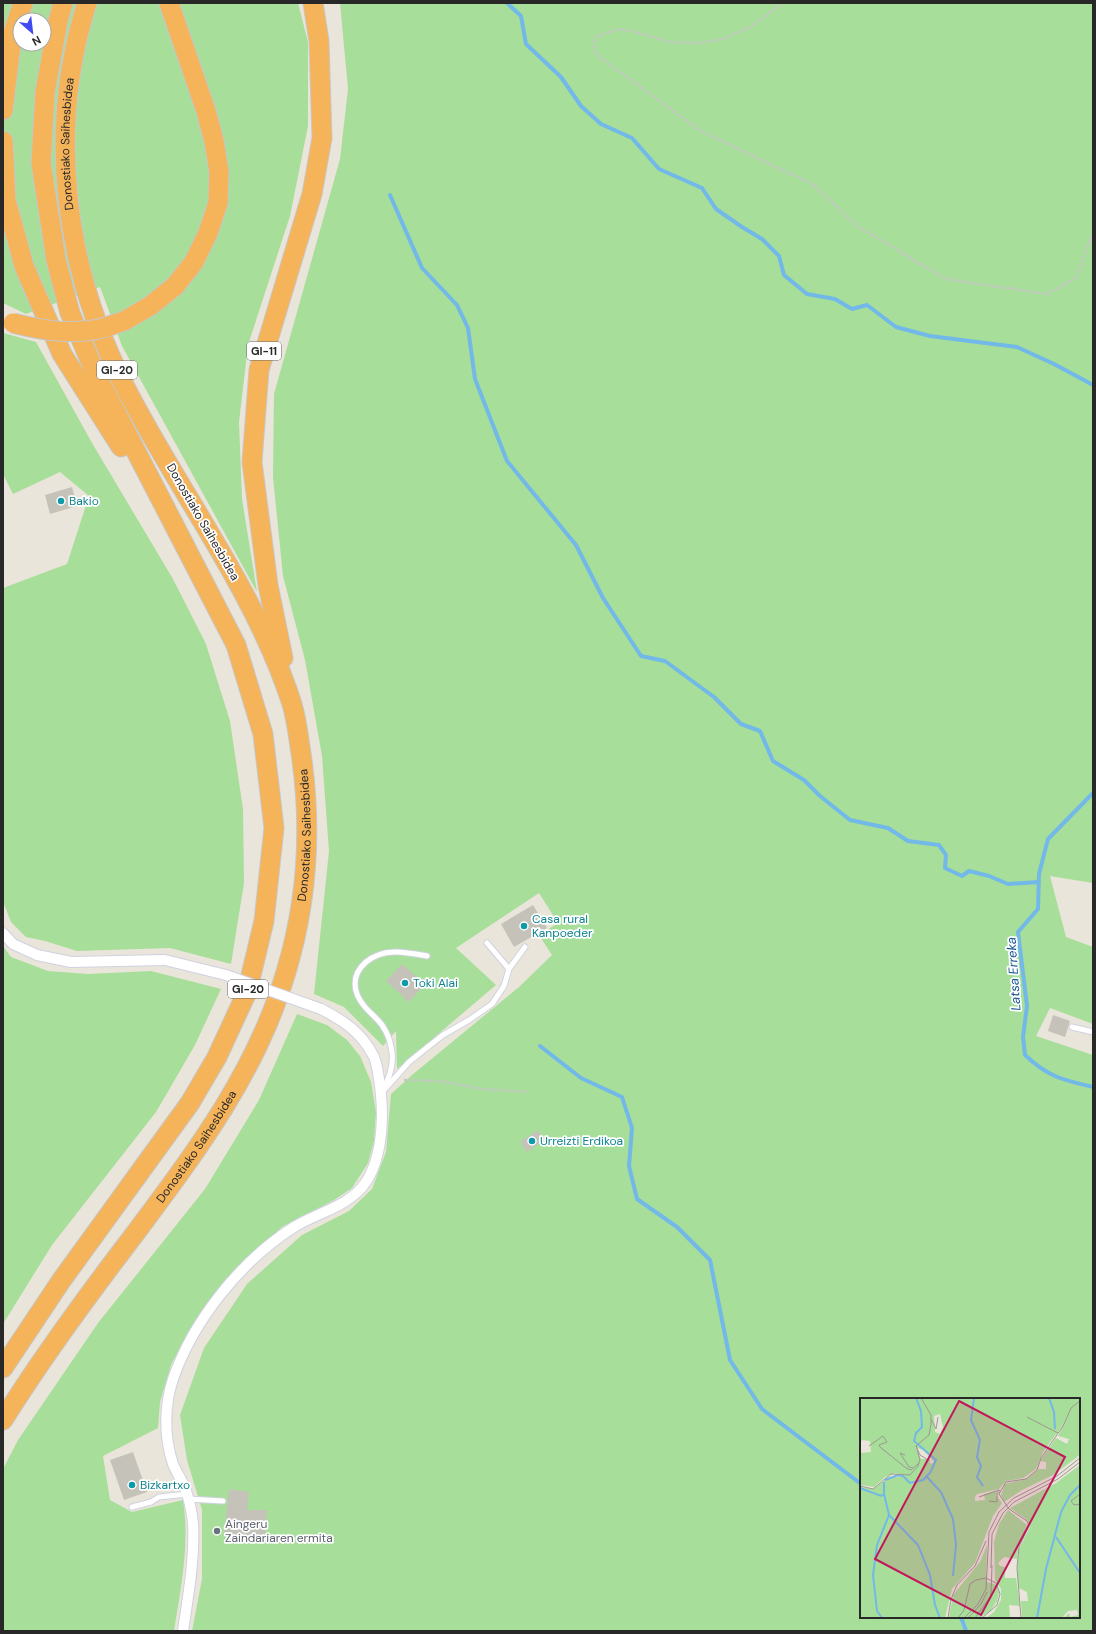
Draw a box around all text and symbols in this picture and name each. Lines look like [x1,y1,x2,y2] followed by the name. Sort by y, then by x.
[12,12,52,52] north arrow
[30,33,44,49] text: N
[57,77,78,211] street label: Donostiako Saihesbidea
[247,342,281,360] road number: GI-11
[97,361,137,379] road number: GI-20
[163,461,243,583] street label: Donostiako Saihesbidea
[69,493,99,509] place label: Bakio
[56,496,66,506] marker: Bakio
[294,768,315,902] street label: Donostiako Saihesbidea
[532,911,593,941] place label: Casa rural Kanpoeder
[519,921,529,931] marker: Casa rural Kanpoeder
[1002,936,1025,1011] water label: Latsa Erreka
[413,975,458,991] place label: Toki Alai
[400,978,410,988] marker: Toki Alai
[228,980,268,998] road number: GI-20
[153,1087,240,1206] street label: Donostiako Saihesbidea
[540,1133,623,1149] place label: Urreizti Erdikoa
[527,1136,537,1146] marker: Urreizti Erdikoa
[860,1398,1080,1618] inset map
[140,1477,190,1493] place label: Bizkartxo
[127,1480,137,1490] marker: Bizkartxo
[225,1516,333,1546] place label: Aingeru Zaindariaren ermita
[212,1526,222,1536] marker: Aingeru Zaindariaren ermita

